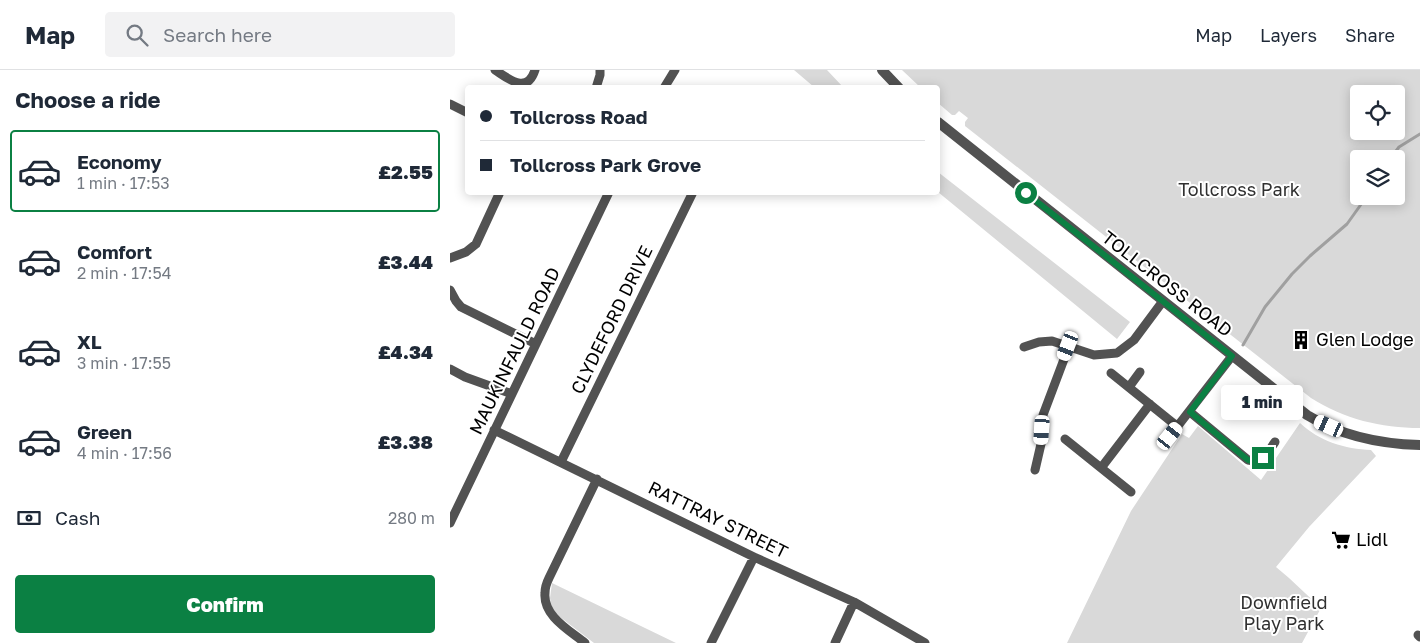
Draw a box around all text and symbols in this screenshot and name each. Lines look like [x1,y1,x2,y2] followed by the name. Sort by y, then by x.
[105,12,455,57] search box
[25,20,75,49] text: Map
[123,21,151,49] icon: search
[163,23,272,46] text: Search here
[1195,24,1232,46] text: Map
[1260,24,1317,46] text: Layers
[1345,24,1395,46] text: Share
[1350,85,1405,205] map controls
[1350,85,1405,140] button: locate
[15,86,161,113] text: Choose a ride
[510,105,647,128] text: Tollcross Road
[17,149,62,194] icon: car
[77,150,162,173] text: Economy
[1350,150,1405,205] button: layers
[510,153,701,176] text: Tollcross Park Grove
[378,160,433,183] text: £2.55
[77,173,170,193] text: 1 min · 17:53
[1178,178,1300,200] park label: Tollcross Park
[1015,182,1037,204] route start
[1098,226,1237,341] street label: TOLLCROSS ROAD
[17,239,62,284] icon: car
[77,240,152,263] text: Comfort
[566,242,657,397] street label: CLYDEFORD DRIVE
[378,250,433,273] text: £3.44
[77,263,171,283] text: 2 min · 17:54
[464,263,564,438] street label: MAUKINFAULD ROAD
[1316,328,1414,350] place label: Glen Lodge
[17,329,62,374] icon: car
[1055,329,1080,363] car
[1290,329,1312,351] building icon: Glen Lodge
[77,330,102,353] text: XL
[378,340,433,363] text: £4.34
[77,353,171,373] text: 3 min · 17:55
[1222,386,1304,420] callout: 1 min
[1242,392,1282,412] text: 1 min
[1312,413,1345,439] car
[1033,415,1050,445] car
[17,419,62,464] icon: car
[77,420,132,443] text: Green
[1154,420,1185,452] car
[378,430,433,453] text: £3.38
[77,443,172,463] text: 4 min · 17:56
[1252,447,1274,469] route end
[645,476,792,562] street label: RATTRAY STREET
[15,504,43,532] icon: cash
[55,506,100,529] text: Cash
[388,508,435,528] text: 280 m
[1356,528,1388,550] place label: Lidl
[1330,529,1352,551] supermarket icon: Lidl
[15,575,435,633] button: Confirm
[1240,591,1328,634] park label: Downfield Play Park

